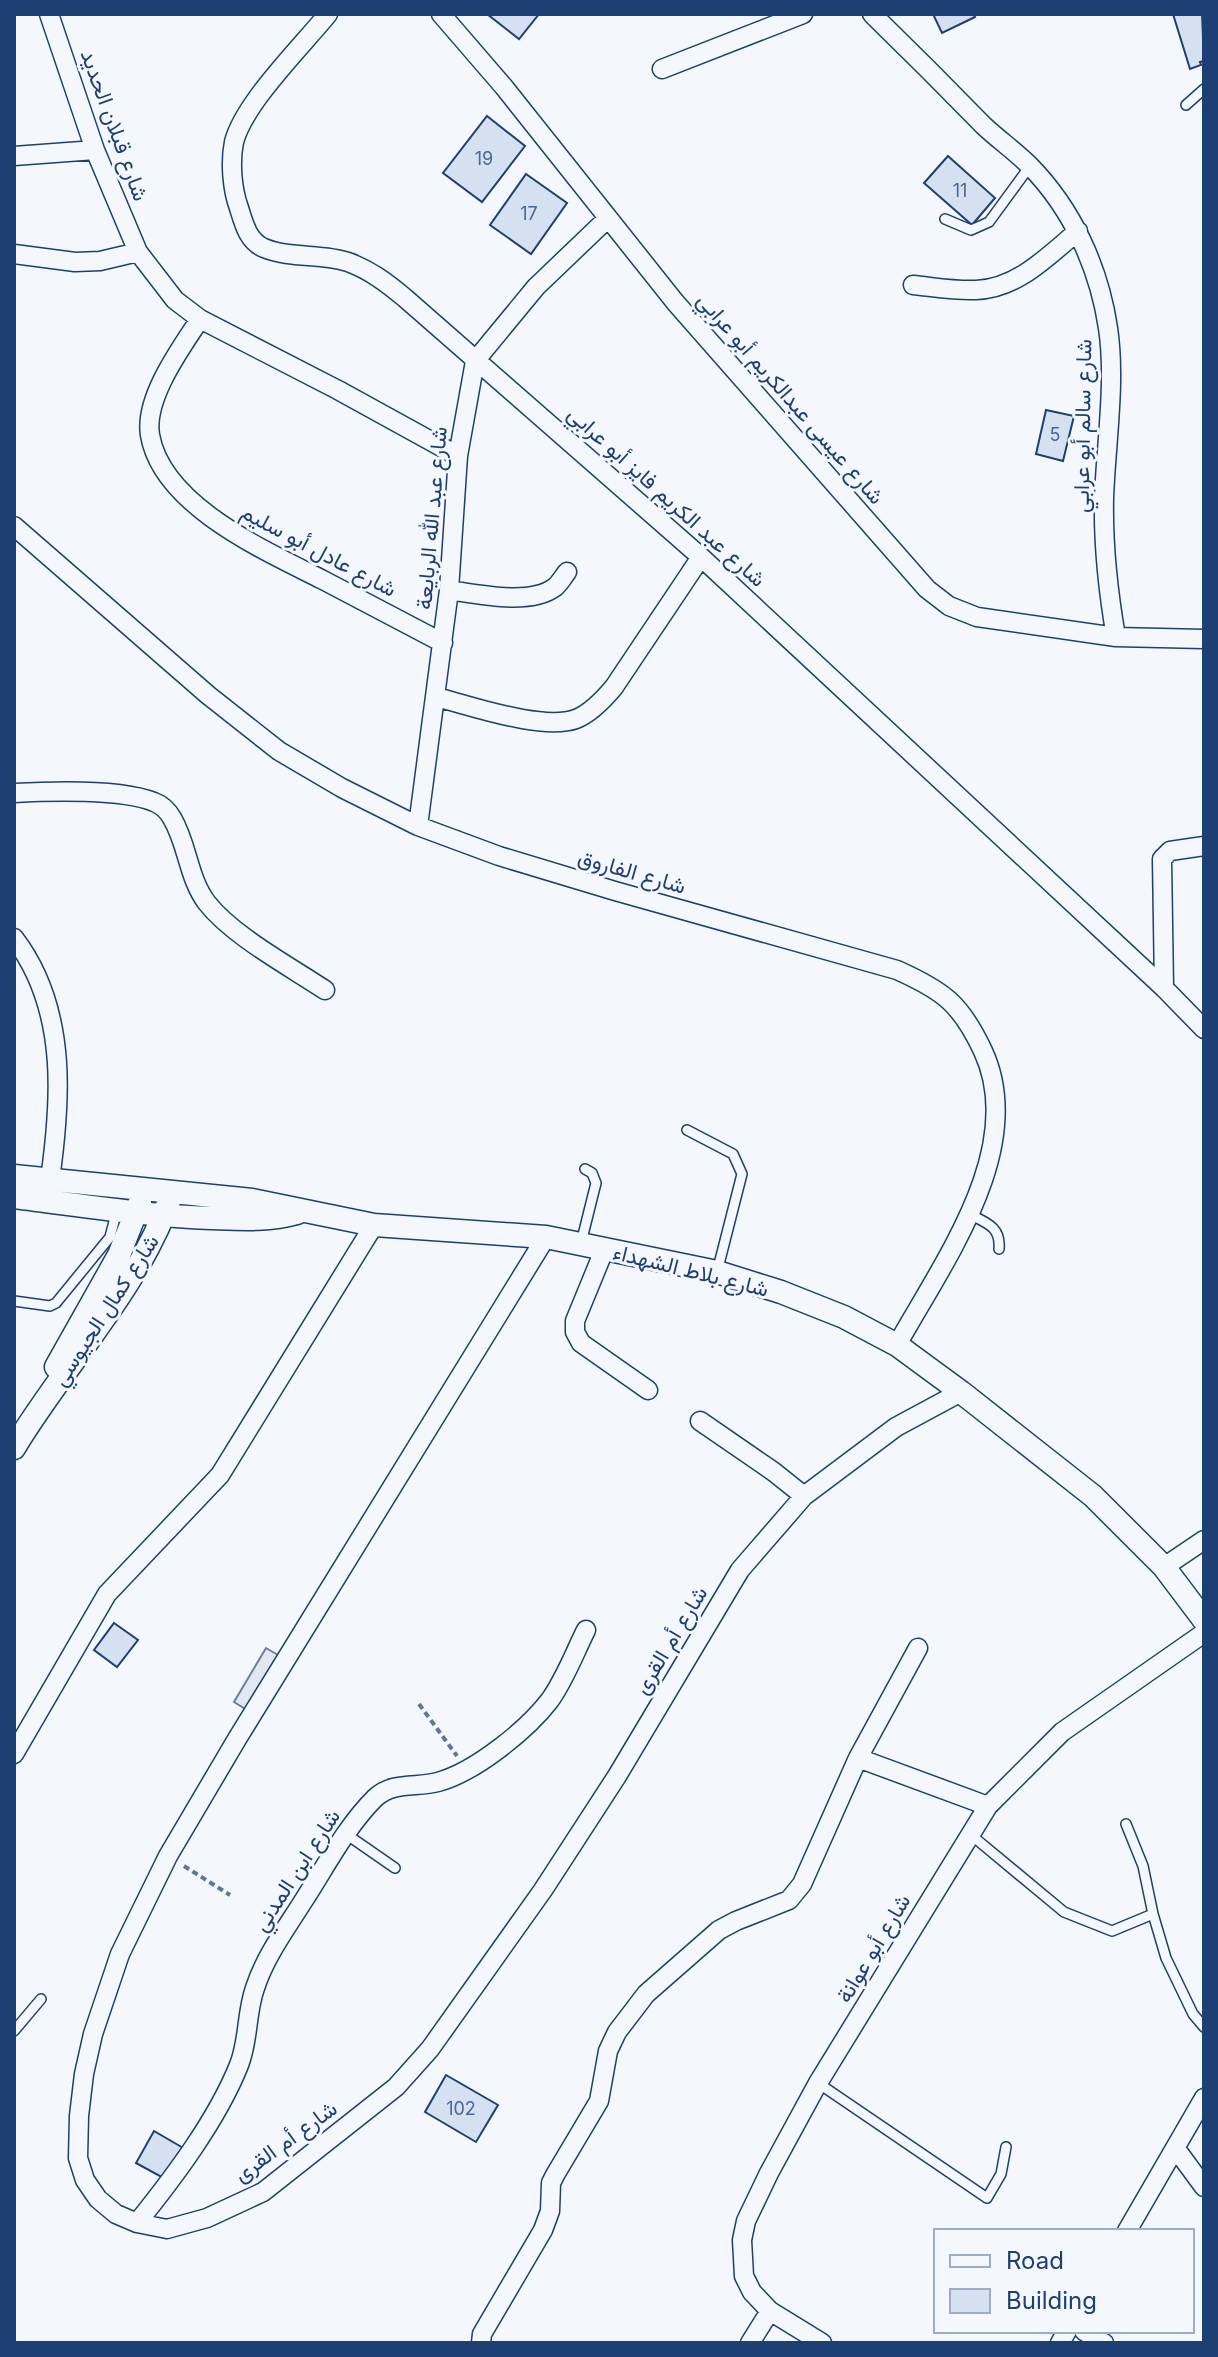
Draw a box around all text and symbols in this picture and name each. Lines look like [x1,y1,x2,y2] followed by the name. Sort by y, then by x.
[74,46,154,205] street label: شارع قبلان الحديد
[475,148,493,169] house number: 19
[953,180,967,201] house number: 11
[520,203,538,224] house number: 17
[687,287,890,513] street label: شارع عيسى عبدالكريم أبو عرابي
[1067,339,1103,513] street label: شارع سالم أبو عرابي
[559,400,771,596] street label: شارع عبد الكريم فايز أبو عرابي
[1050,424,1060,445] house number: 5
[410,425,454,611] street label: شارع عبد الله الربايعة
[236,498,401,604] street label: شارع عادل أبو سليم
[575,843,689,901] street label: شارع الفاروق
[46,1229,169,1394] street label: شارع كمال الجيوسي
[610,1238,771,1304] street label: شارع بلاط الشهداء
[628,1581,714,1700] street label: شارع أم القرى
[247,1804,350,1939] street label: شارع ابن المدني
[830,1889,917,2008] street label: شارع أبو عوانة
[228,2095,343,2189] street label: شارع أم القرى
[446,2098,476,2119] house number: 102
[934,2229,1194,2333] legend
[1006,2246,1064,2275] text: Road
[1006,2286,1097,2315] text: Building

